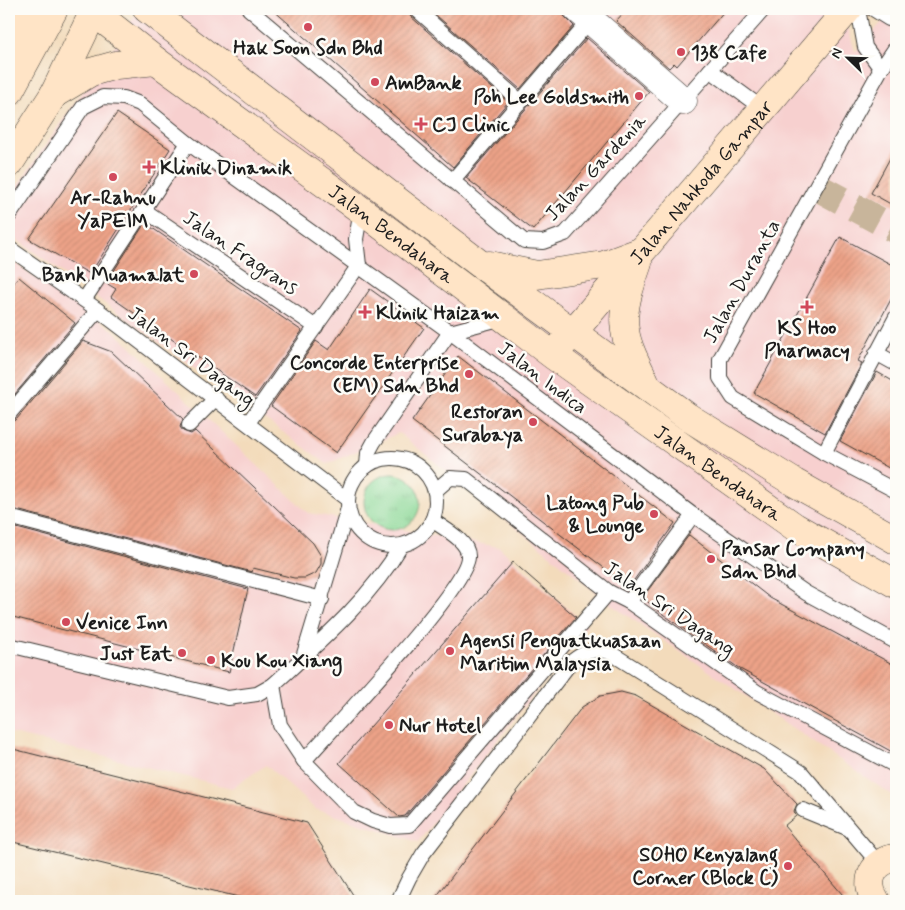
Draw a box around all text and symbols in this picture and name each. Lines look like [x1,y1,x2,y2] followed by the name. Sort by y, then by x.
[302,21,314,33] marker: Hak Soon Sdn Bhd
[822,32,872,82] north arrow
[233,35,383,62] place label: Hak Soon Sdn Bhd
[691,40,767,67] place label: 138 Cafe
[675,46,687,58] marker: 138 Cafe
[827,46,847,61] text: N
[385,70,462,97] place label: AmBank
[369,76,381,88] marker: AmBank
[473,84,629,111] place label: Poh Lee Goldsmith
[633,90,645,102] marker: Poh Lee Goldsmith
[624,94,780,271] street label: Jalan Nahkoda Gampar
[539,108,654,228] street label: Jalan Gardenia
[432,112,511,139] place label: CJ Clinic
[414,117,428,131] marker: CJ Clinic
[160,155,292,182] place label: Klinik Dinamik
[142,160,156,174] marker: Klinik Dinamik
[107,171,119,183] marker: Ar-Rahnu YaPEIM
[322,179,460,291] street label: Jalan Bendahara
[70,185,156,235] place label: Ar-Rahnu YaPEIM
[177,205,303,303] street label: Jalan Fragrans
[697,215,787,348] street label: Jalan Duranta
[42,262,185,289] place label: Bank Muamalat
[188,268,200,280] marker: Bank Muamalat
[121,300,260,415] street label: Jalan Sri Dagang
[376,300,500,327] place label: Klinik Haizam
[801,301,813,313] marker: KS Hoo Pharmacy
[358,305,372,319] marker: Klinik Haizam
[764,315,850,365] place label: KS Hoo Pharmacy
[492,336,592,421] street label: Jalan Indica
[290,350,459,400] place label: Concorde Enterprise (EM) Sdn Bhd
[463,368,475,380] marker: Concorde Enterprise (EM) Sdn Bhd
[442,399,523,449] place label: Restoran Surabaya
[527,416,539,428] marker: Restoran Surabaya
[648,419,788,529] street label: Jalan Bendahara
[546,490,645,542] place label: Latong Pub & Lounge
[648,508,660,520] marker: Latong Pub & Lounge
[721,536,865,586] place label: Pansar Company Sdn Bhd
[705,553,717,565] marker: Pansar Company Sdn Bhd
[598,555,740,664] street label: Jalan Sri Dagang
[76,610,168,637] place label: Venice Inn
[60,616,72,628] marker: Venice Inn
[460,628,661,678] place label: Agensi Penguatkuasaan Maritim Malaysia
[100,641,173,668] place label: Just Eat
[444,645,456,657] marker: Agensi Penguatkuasaan Maritim Malaysia
[176,647,188,659] marker: Just Eat
[221,648,342,677] place label: Kou Kou Xiang
[205,654,217,666] marker: Kou Kou Xiang
[399,713,481,740] place label: Nur Hotel
[383,719,395,731] marker: Nur Hotel
[632,842,779,892] place label: SOHO Kenyalang Corner (Block C)
[782,860,794,872] marker: SOHO Kenyalang Corner (Block C)

